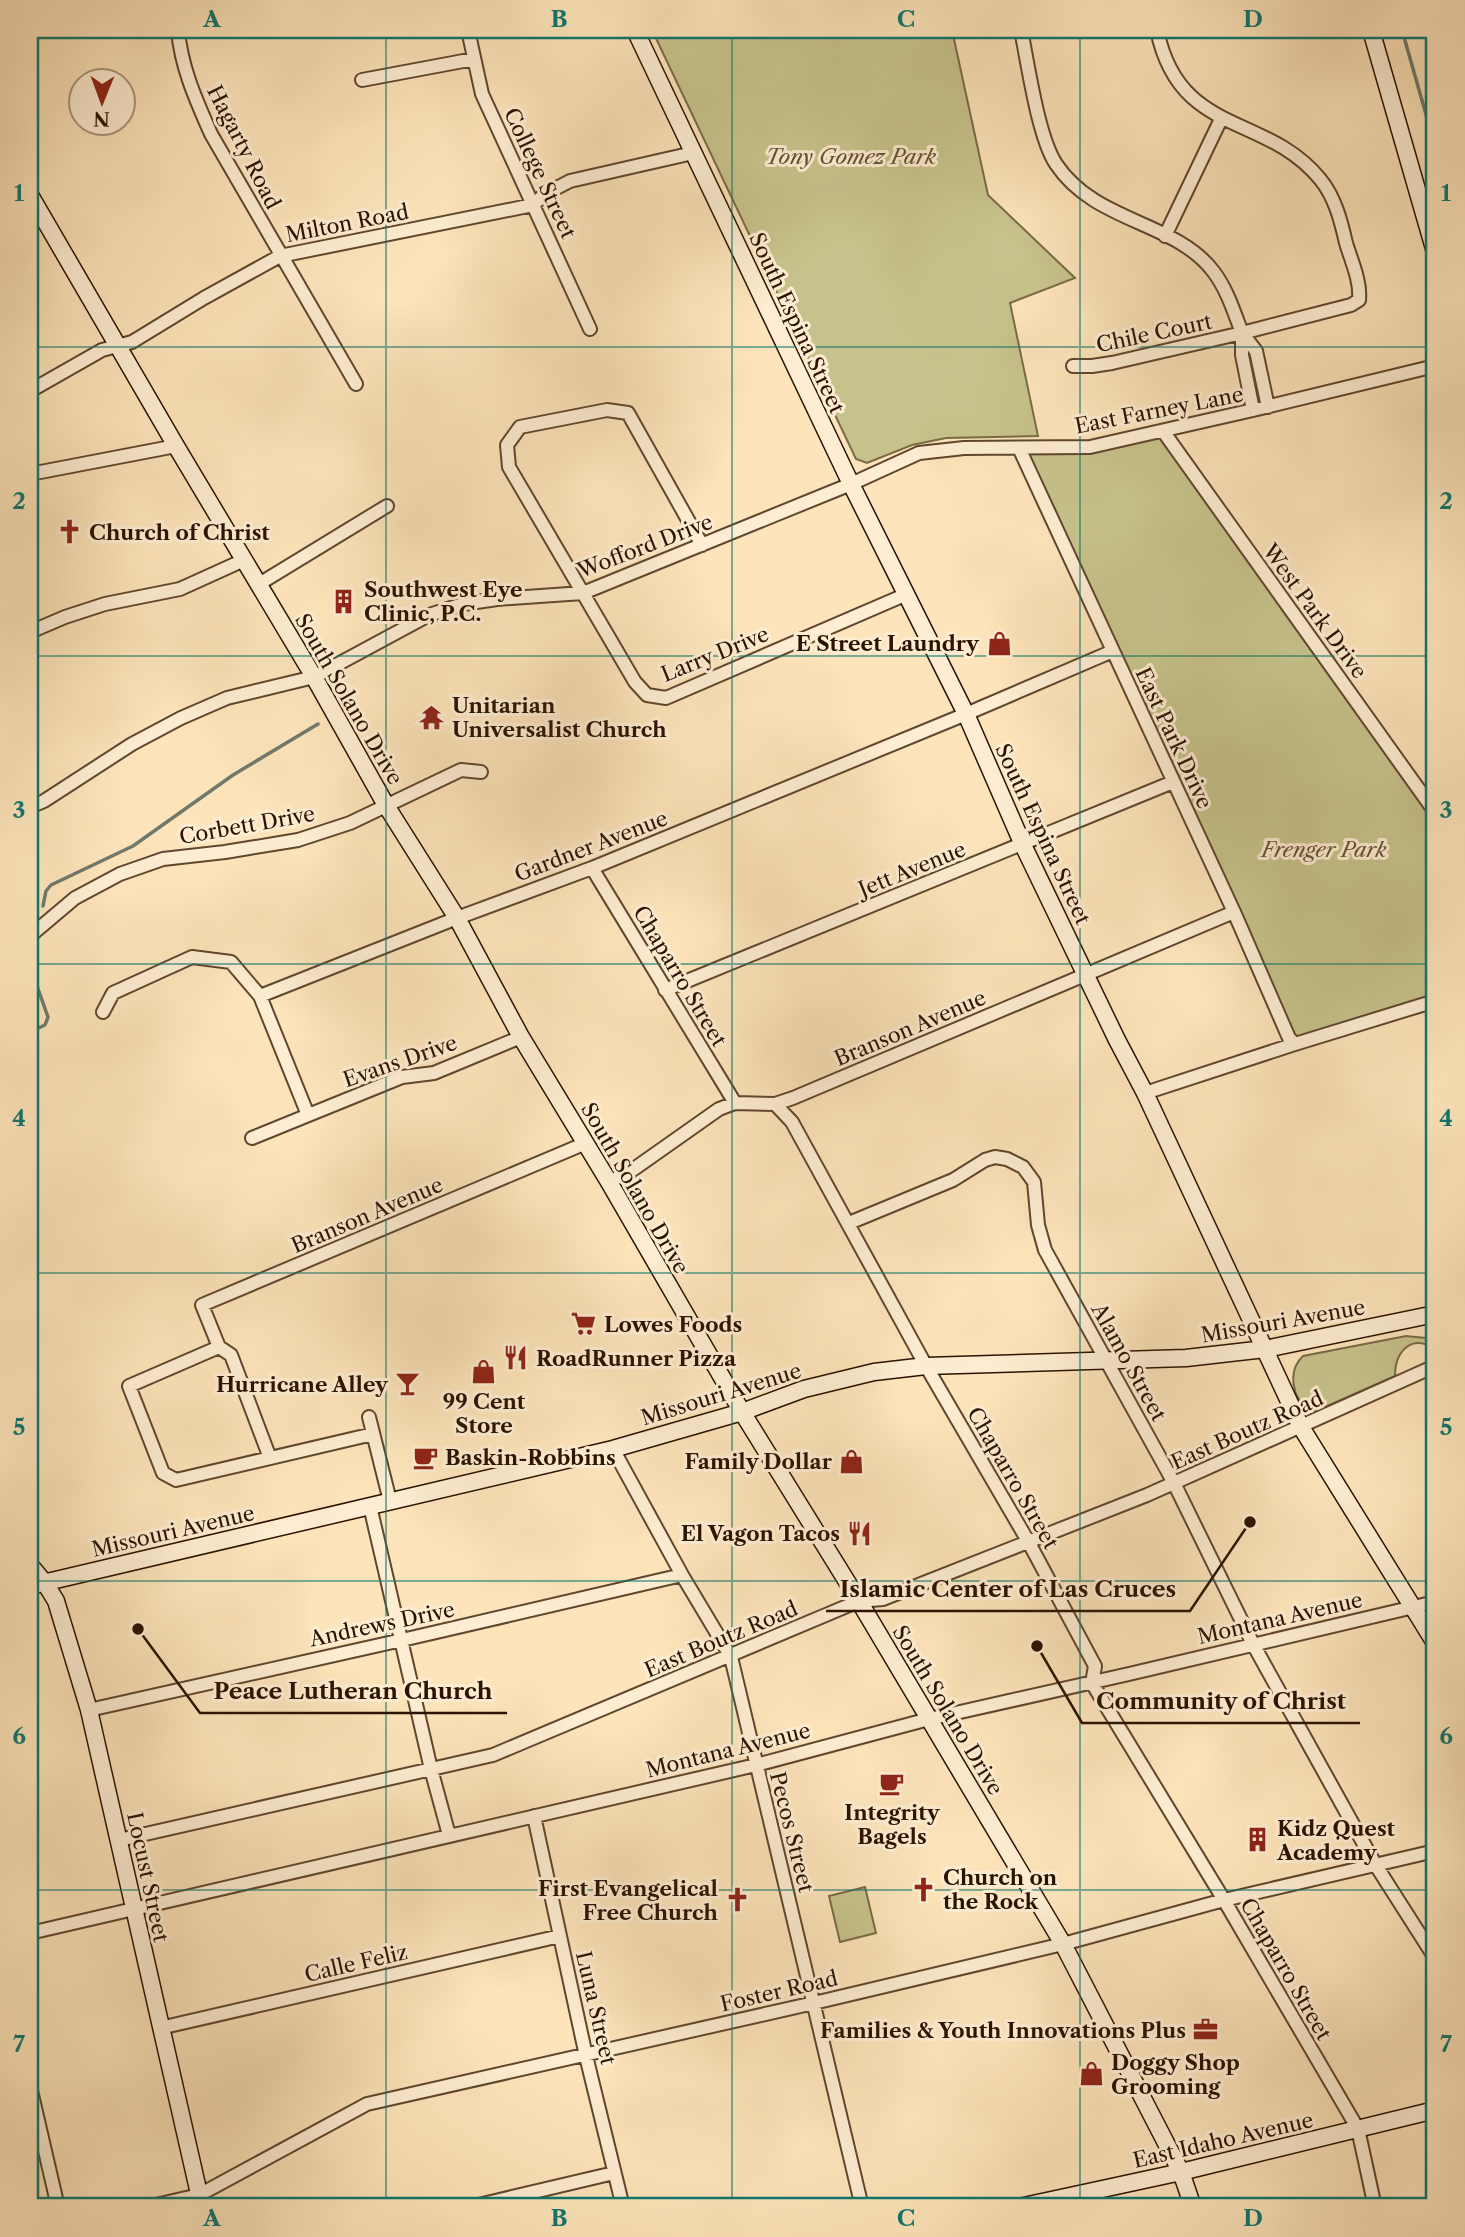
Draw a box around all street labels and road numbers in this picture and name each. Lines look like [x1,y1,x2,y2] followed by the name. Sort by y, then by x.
[202,81,286,213] street label: Hagarty Road
[499,104,581,243] street label: College Street
[283,199,411,247] street label: Milton Road
[744,229,850,418] street label: South Espina Street
[1094,308,1215,357] street label: Chile Court
[1073,381,1245,439] street label: East Farney Lane
[573,509,716,584] street label: Wofford Drive
[1257,538,1372,683] street label: West Park Drive
[290,609,408,789] street label: South Solano Drive
[658,621,772,687] street label: Larry Drive
[1130,663,1218,813] street label: East Park Drive
[990,740,1096,929] street label: South Espina Street
[177,801,317,849] street label: Corbett Drive
[511,805,671,887] street label: Gardner Avenue
[852,836,969,903] street label: Jett Avenue
[628,901,732,1051] street label: Chaparro Street
[830,985,990,1071] street label: Branson Avenue
[340,1030,460,1092] street label: Evans Drive
[576,1098,694,1278] street label: South Solano Drive
[287,1172,447,1258] street label: Branson Avenue
[1199,1294,1367,1348] street label: Missouri Avenue
[1086,1298,1172,1426] street label: Alamo Street
[638,1358,804,1430] street label: Missouri Avenue
[1167,1385,1327,1475] street label: East Boutz Road
[962,1403,1064,1554] street label: Chaparro Street
[89,1500,257,1562] street label: Missouri Avenue
[1195,1587,1365,1649] street label: Montana Avenue
[641,1595,801,1683] street label: East Boutz Road
[306,1596,457,1652] street label: Andrews Drive
[887,1621,1009,1799] street label: South Solano Drive
[643,1717,813,1783] street label: Montana Avenue
[765,1769,819,1895] street label: Pecos Street
[122,1810,174,1945] street label: Locust Street
[1235,1894,1337,2045] street label: Chaparro Street
[302,1939,410,1987] street label: Calle Feliz
[571,1949,621,2068] street label: Luna Street
[718,1965,840,2017] street label: Foster Road
[1130,2107,1316,2173] street label: East Idaho Avenue

